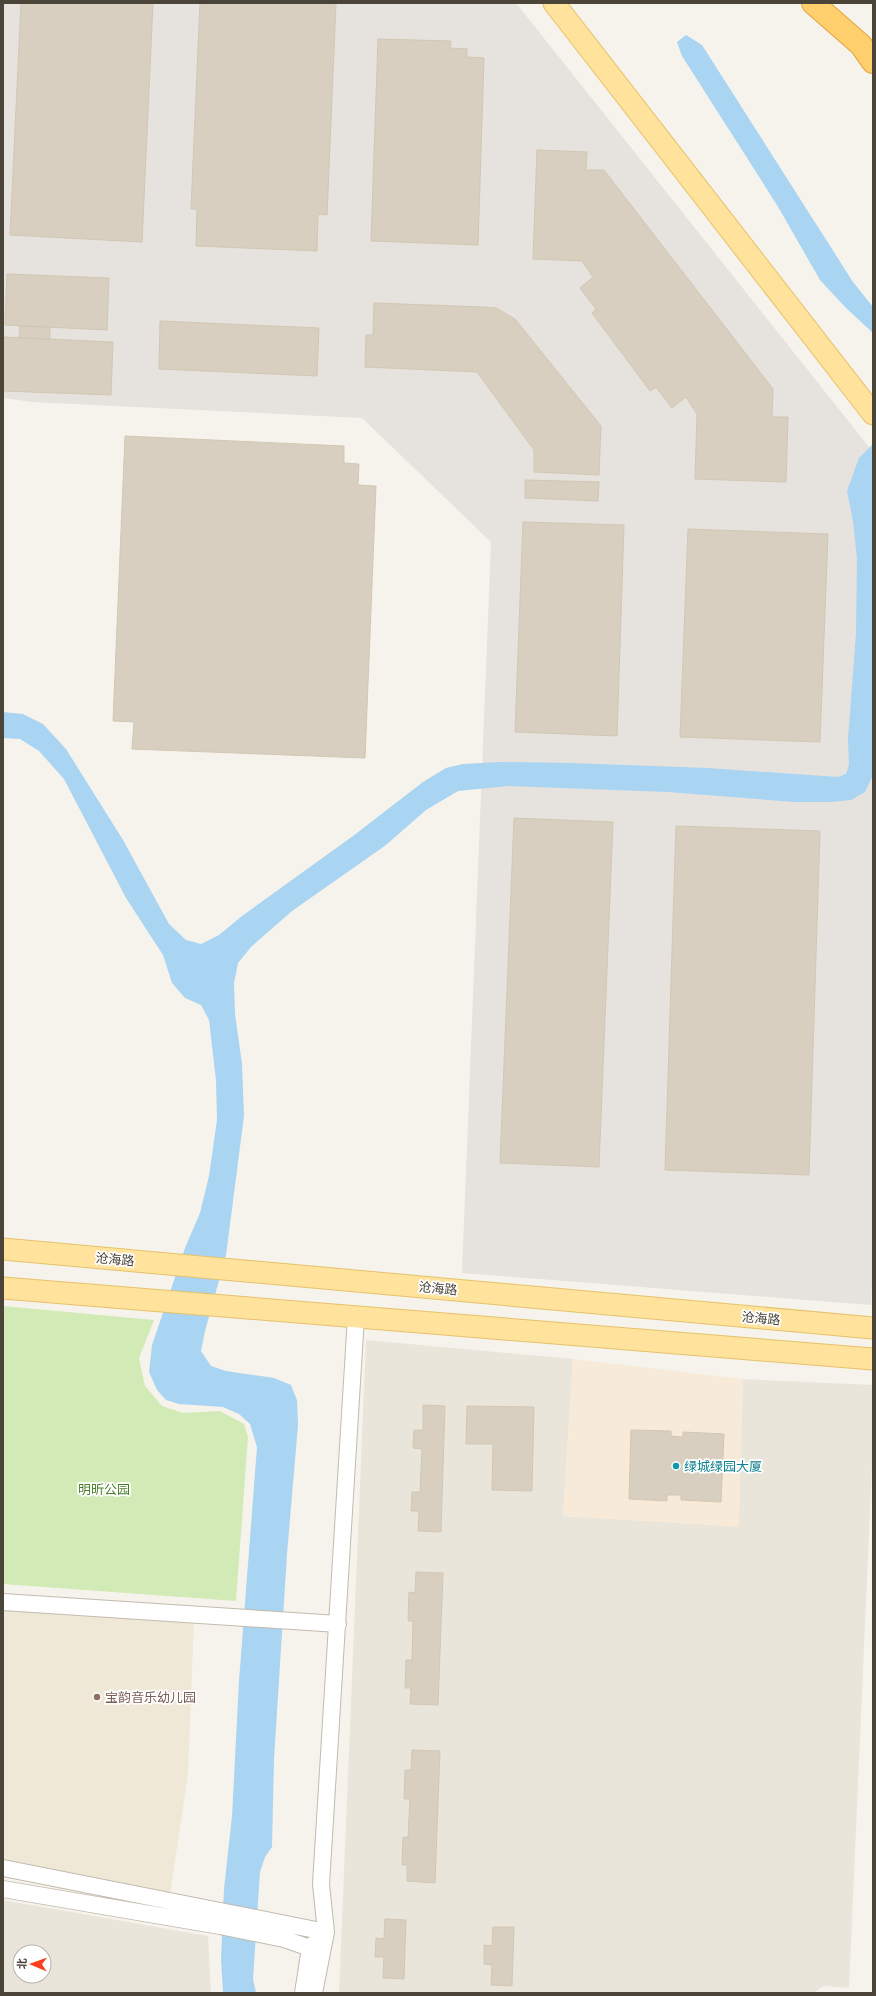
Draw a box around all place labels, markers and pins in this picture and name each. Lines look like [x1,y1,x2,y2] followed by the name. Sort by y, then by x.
[684,1459,762,1473] place label: 绿城绿园大厦
[671,1461,681,1471] marker: 绿城绿园大厦
[105,1690,196,1704] place label: 宝韵音乐幼儿园
[92,1692,102,1702] marker: 宝韵音乐幼儿园

